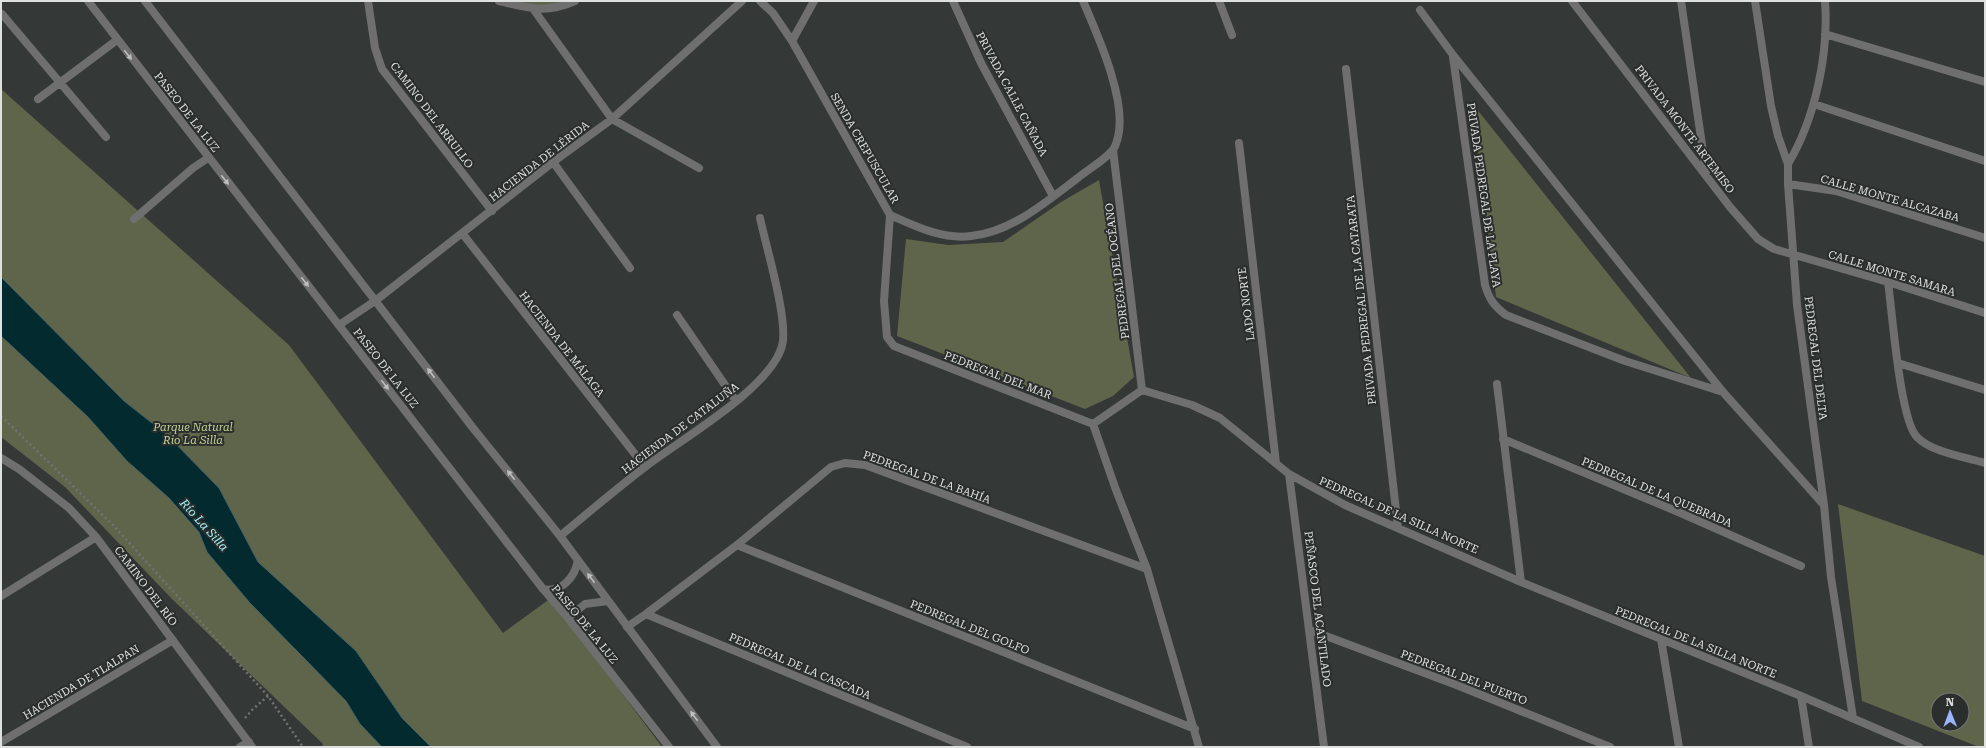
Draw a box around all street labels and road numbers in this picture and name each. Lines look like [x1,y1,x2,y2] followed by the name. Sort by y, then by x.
[973,30,1050,159] street label: PRIVADA CALLE CAÑADA
[387,60,476,171] street label: CAMINO DEL ARRULLO
[1632,63,1737,196] street label: PRIVADA MONTE ARTEMISO
[151,70,222,155] street label: PASEO DE LA LUZ
[828,91,902,206] street label: SENDA CREPUSCULAR
[1464,102,1503,289] street label: PRIVADA PEDREGAL DE LA PLAYA
[486,117,592,204] street label: HACIENDA DE LÉRIDA
[1819,172,1961,225] street label: CALLE MONTE ALCAZABA
[1344,194,1379,405] street label: PRIVADA PEDREGAL DE LA CATARATA
[1102,202,1132,340] street label: PEDREGAL DEL OCÉANO
[1827,248,1957,299] street label: CALLE MONTE SAMARA
[1236,266,1257,341] street label: LADO NORTE
[516,288,608,400] street label: HACIENDA DE MÁLAGA
[1801,295,1830,421] street label: PEDREGAL DEL DELTA
[350,326,421,411] street label: PASEO DE LA LUZ
[942,349,1054,402] street label: PEDREGAL DEL MAR
[619,380,742,477] street label: HACIENDA DE CATALUÑA
[861,447,993,507] street label: PEDREGAL DE LA BAHÍA
[1580,455,1734,530] street label: PEDREGAL DE LA QUEBRADA
[1317,474,1481,557] street label: PEDREGAL DE LA SILLA NORTE
[1301,530,1334,688] street label: PEÑASCO DEL ACANTILADO
[111,543,181,629] street label: CAMINO DEL RÍO
[549,582,621,667] street label: PASEO DE LA LUZ
[908,598,1032,657] street label: PEDREGAL DEL GOLFO
[1613,604,1779,681] street label: PEDREGAL DE LA SILLA NORTE
[727,631,873,702] street label: PEDREGAL DE LA CASCADA
[21,642,142,722] street label: HACIENDA DE TLALPAN
[1399,647,1529,708] street label: PEDREGAL DEL PUERTO

